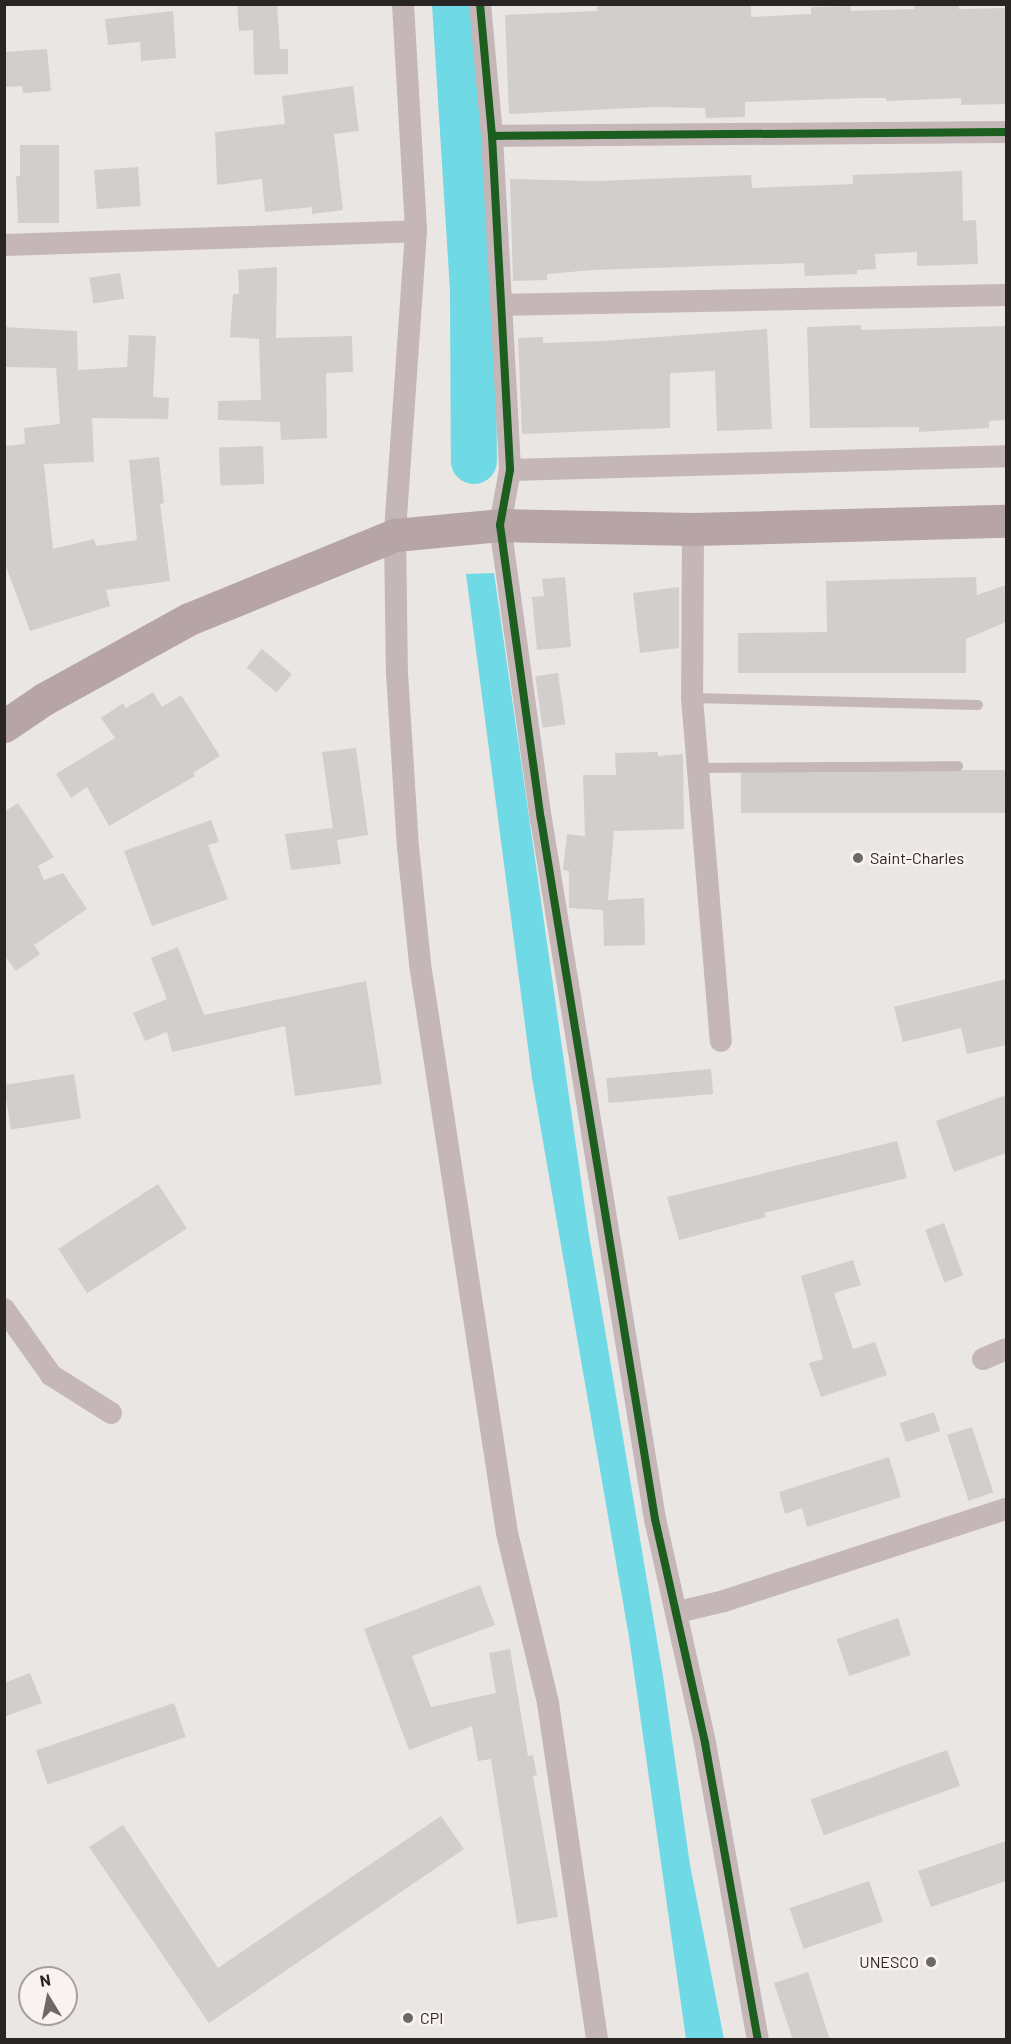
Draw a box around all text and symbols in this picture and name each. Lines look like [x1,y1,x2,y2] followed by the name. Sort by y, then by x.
[870,848,964,868] place label: Saint-Charles
[851,851,865,865] marker: Saint-Charles
[859,1952,919,1972] place label: UNESCO
[924,1955,938,1969] marker: UNESCO
[18,1966,78,2026] north arrow
[38,1969,52,1990] text: N
[420,2008,443,2028] place label: CPI
[401,2011,415,2025] marker: CPI

